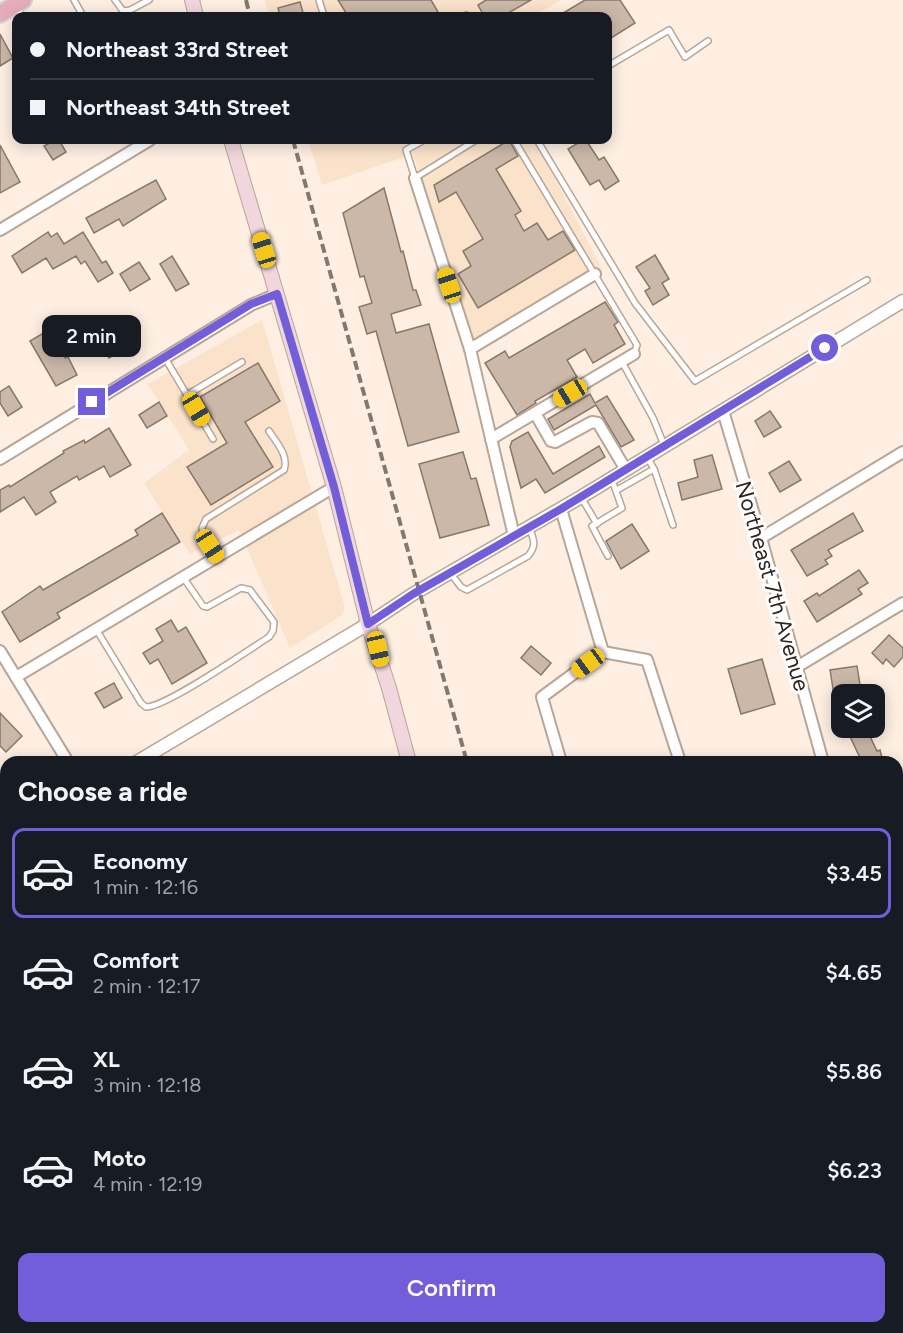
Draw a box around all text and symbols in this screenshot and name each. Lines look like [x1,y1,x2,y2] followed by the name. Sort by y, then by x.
[66,36,289,63] text: Northeast 33rd Street
[66,94,290,121] text: Northeast 34th Street
[250,230,278,270] car
[435,265,463,305] car
[42,315,142,357] callout: 2 min
[67,324,116,348] text: 2 min
[811,334,838,361] route start
[550,376,590,410] car
[78,388,105,415] route end
[179,389,213,429] car
[730,478,815,694] street label: Northeast 7th Avenue
[193,526,227,566] car
[365,629,391,669] car
[568,645,608,681] car
[831,684,885,738] map controls
[831,684,885,738] button: layers
[18,775,187,808] text: Choose a ride
[21,846,75,900] icon: car
[93,848,188,875] text: Economy
[826,860,882,887] text: $3.45
[93,875,198,899] text: 1 min · 12:16
[21,945,75,999] icon: car
[93,947,179,974] text: Comfort
[825,959,882,986] text: $4.65
[93,974,200,998] text: 2 min · 12:17
[21,1044,75,1098] icon: car
[93,1046,120,1073] text: XL
[826,1058,882,1085] text: $5.86
[93,1073,202,1097] text: 3 min · 12:18
[21,1143,75,1197] icon: car
[93,1145,146,1172] text: Moto
[827,1157,882,1184] text: $6.23
[93,1172,202,1196] text: 4 min · 12:19
[18,1253,885,1322] button: Confirm

